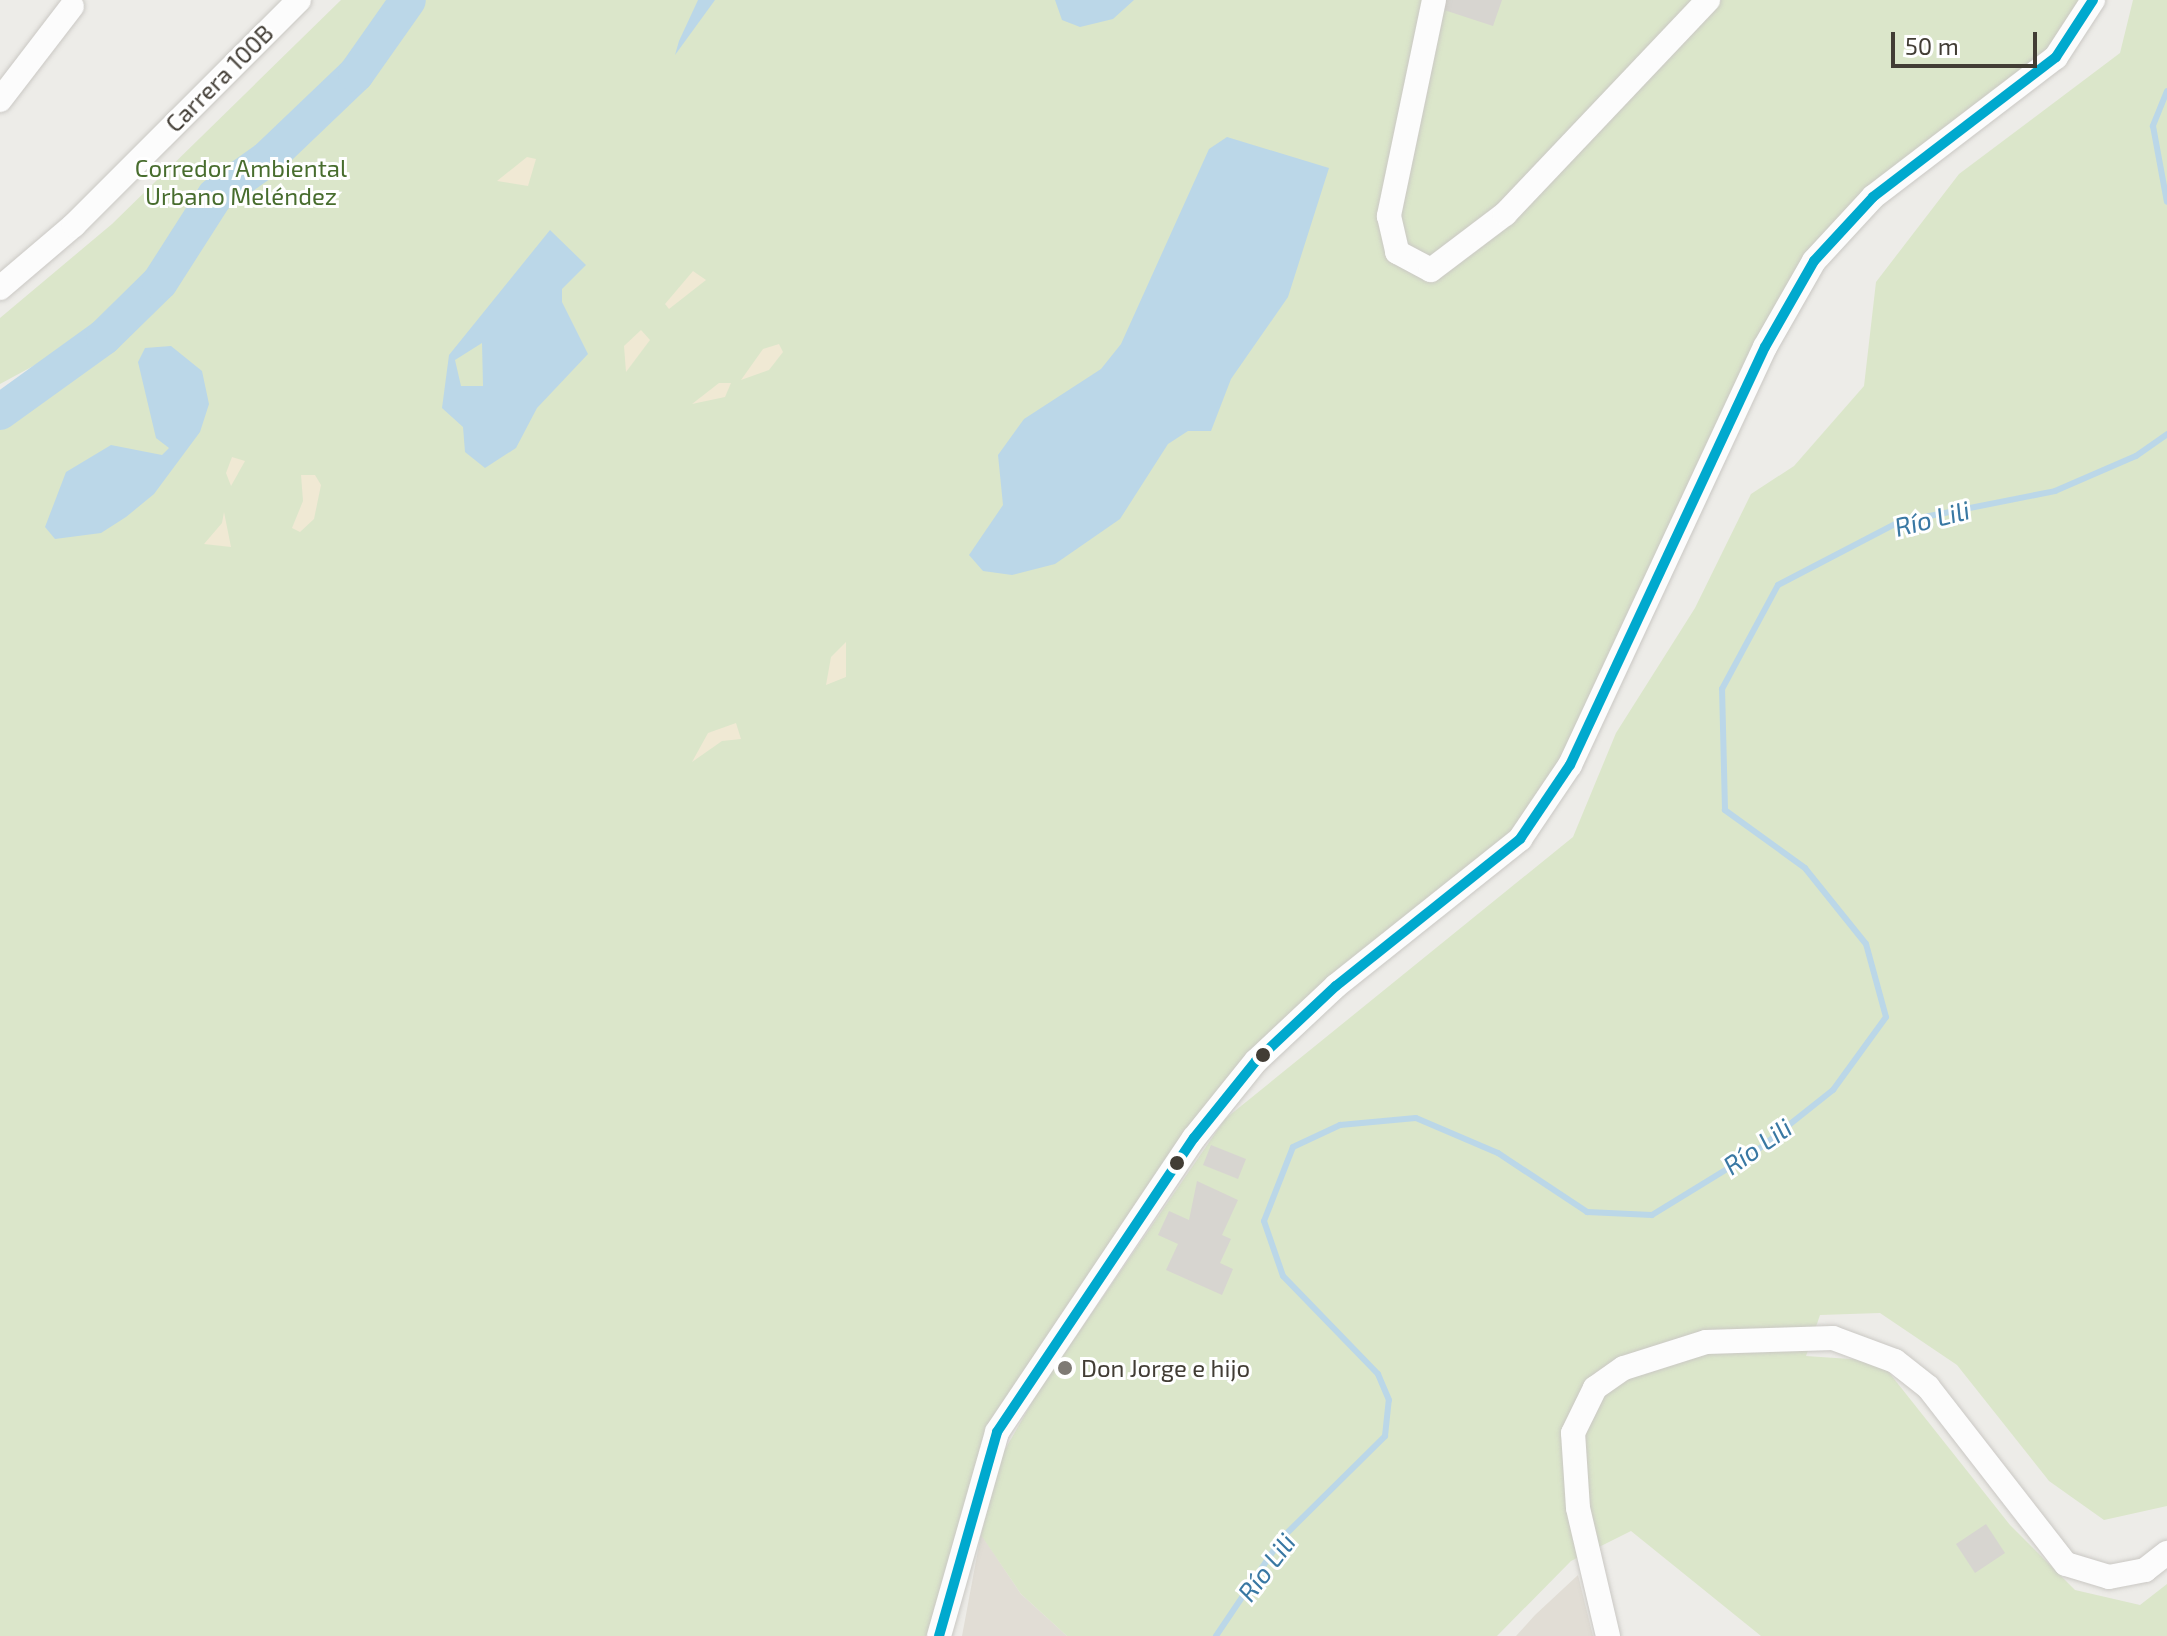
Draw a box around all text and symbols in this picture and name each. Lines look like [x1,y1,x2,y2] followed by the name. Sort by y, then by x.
[1895,16,2041,66] scale bar
[159,18,279,138] street label: Carrera 100B
[1905,31,1959,60] text: 50 m
[134,154,348,210] park label: Corredor Ambiental Urbano Meléndez
[1891,494,1973,542] water label: Río Lili
[1255,1047,1271,1063] unlabelled marker
[1717,1111,1797,1181] water label: Río Lili
[1169,1155,1185,1171] unlabelled marker
[1081,1354,1250,1382] place label: Don Jorge e hijo
[1056,1359,1074,1377] marker: Don Jorge e hijo
[1231,1527,1301,1607] water label: Río Lili

